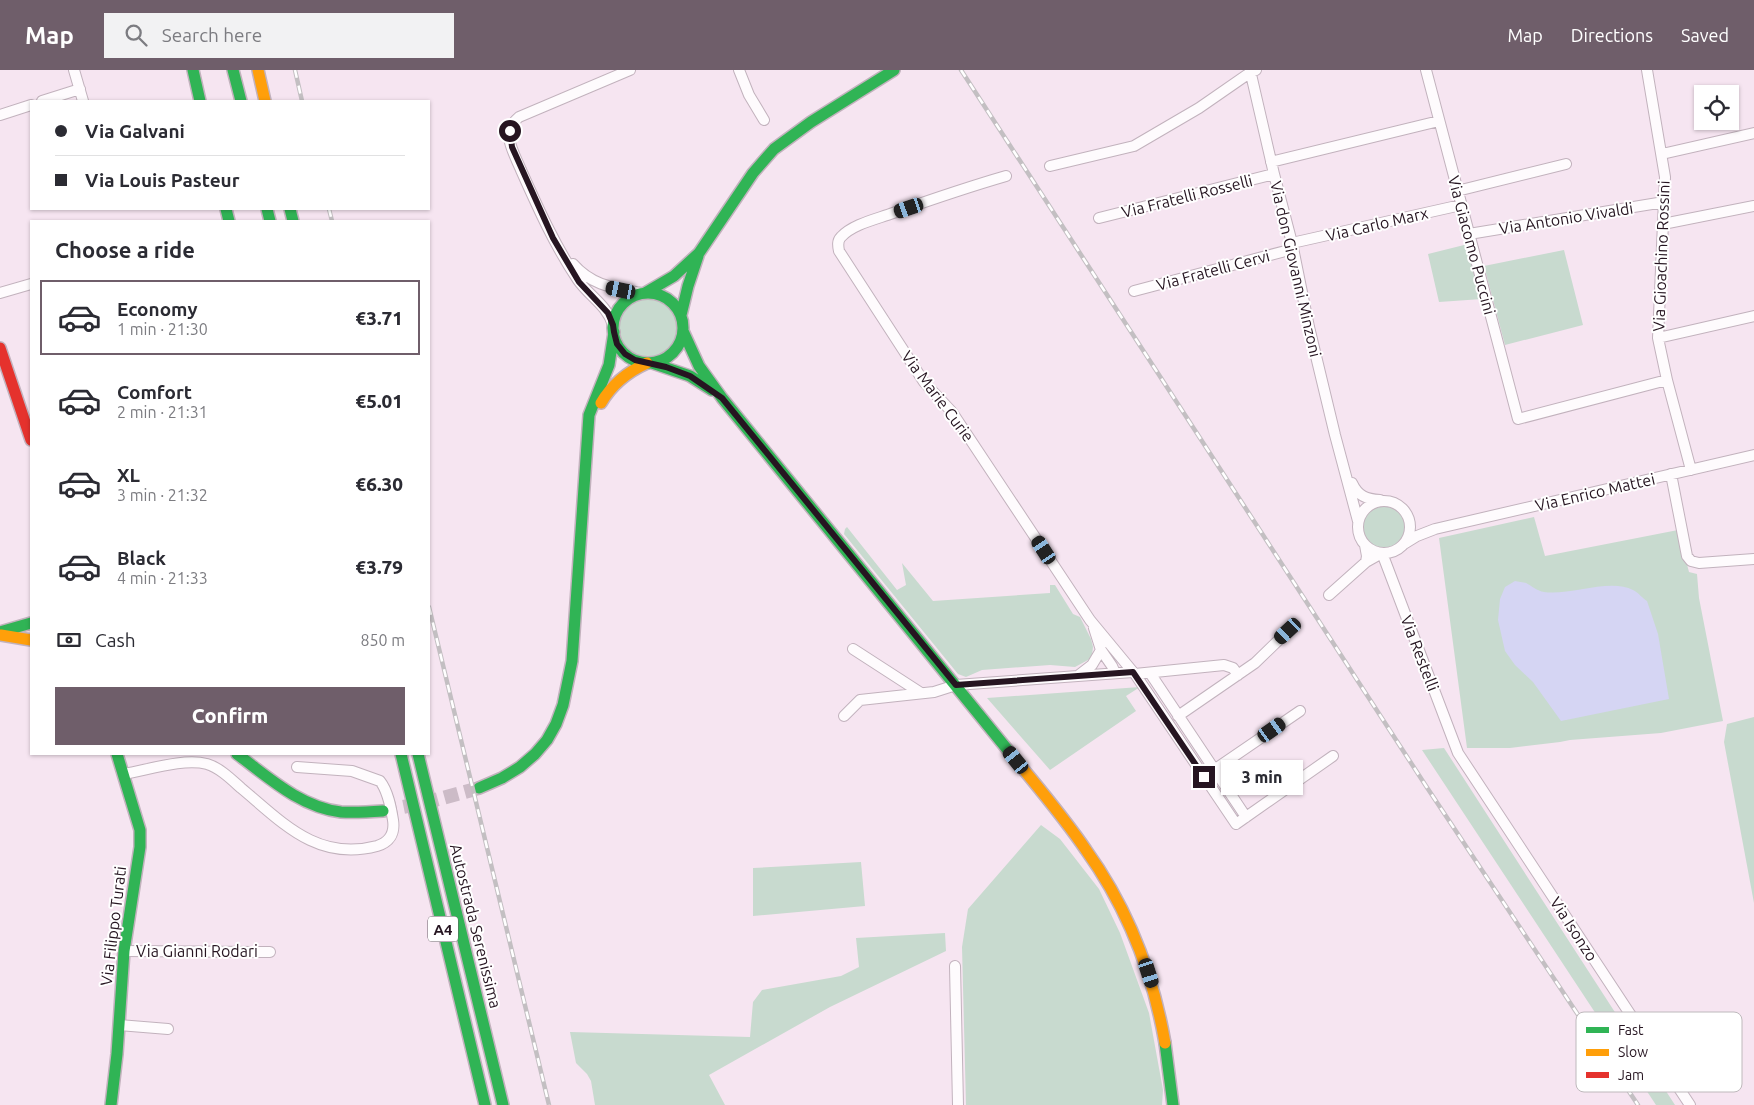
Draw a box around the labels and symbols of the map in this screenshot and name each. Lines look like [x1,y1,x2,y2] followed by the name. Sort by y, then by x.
[499,120,521,142] route start
[1120,171,1254,221] street label: Via Fratelli Rosselli
[1445,174,1499,316] street label: Via Giacomo Puccini
[1267,179,1325,359] street label: Via don Giovanni Minzoni
[1649,180,1673,332] street label: Via Gioachino Rossini
[892,196,925,220] car
[1498,199,1634,237] street label: Via Antonio Vivaldi
[1324,203,1430,245] street label: Via Carlo Marx
[1154,246,1272,294] street label: Via Fratelli Cervi
[604,280,637,300] car
[898,347,978,445] street label: Via Marie Curie
[1533,469,1657,515] street label: Via Enrico Mattei
[1029,533,1058,567] car
[1397,613,1443,693] street label: Via Restelli
[1271,615,1304,647] car
[1255,715,1288,745] car
[1000,744,1031,776] car
[1222,760,1304,794] callout: 3 min
[1193,766,1215,788] route end
[447,842,505,1010] street label: Autostrada Serenissima
[97,865,129,987] street label: Via Filippo Turati
[1547,894,1601,964] street label: Via Isonzo
[428,916,458,942] road number: A4
[136,942,258,960] street label: Via Gianni Rodari
[1137,956,1160,990] car
[1576,1012,1742,1092] legend
[1618,1022,1644,1038] text: Fast
[1618,1044,1648,1060] text: Slow
[1618,1067,1644,1083] text: Jam

